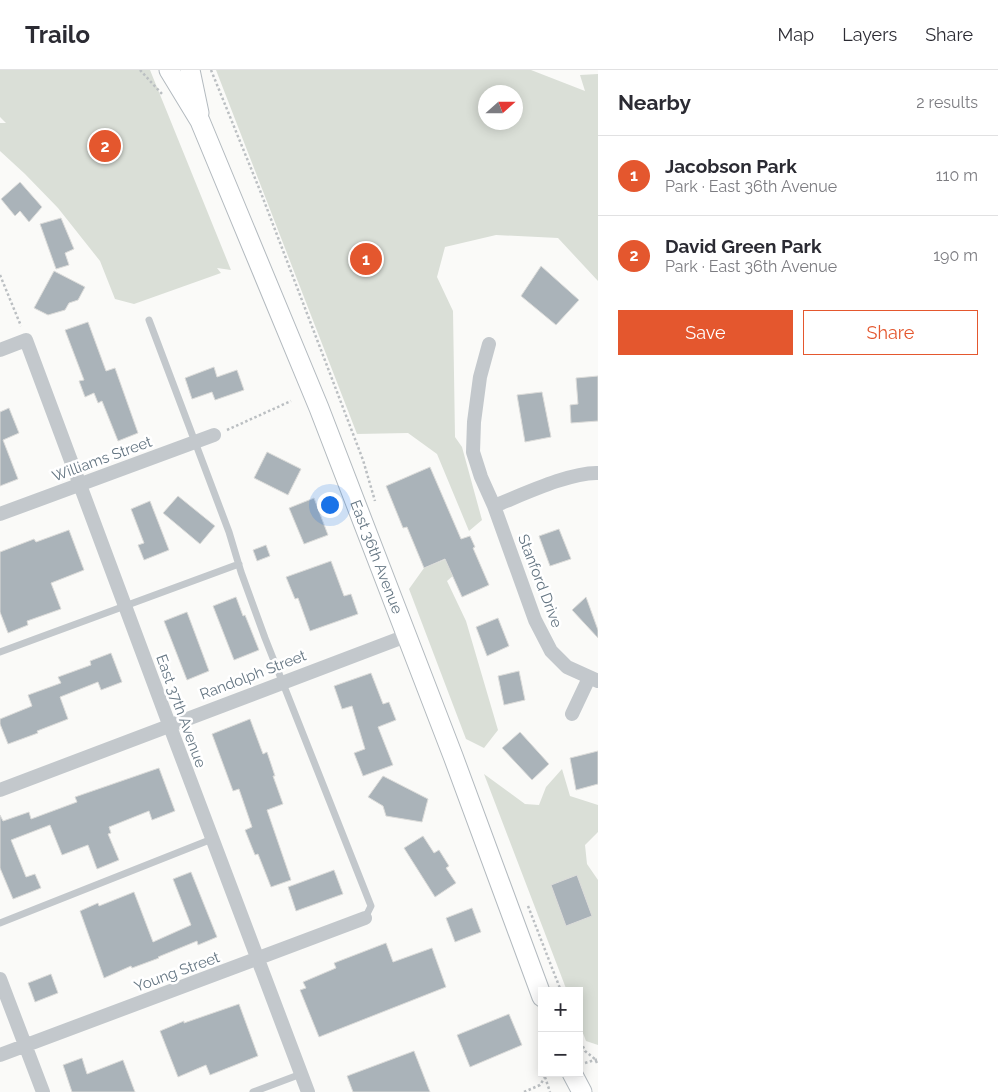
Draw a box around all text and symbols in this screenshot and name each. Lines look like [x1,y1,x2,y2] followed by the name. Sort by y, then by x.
[25,20,90,49] text: Trailo
[778,24,814,45] text: Map
[842,24,897,45] text: Layers
[925,24,973,45] text: Share
[478,85,523,130] north arrow
[618,90,691,115] text: Nearby
[916,93,978,112] text: 2 results
[89,127,121,165] pin: 2
[665,155,797,177] text: Jacobson Park
[630,166,638,185] text: 1
[936,166,978,185] text: 110 m
[665,177,837,196] text: Park · East 36th Avenue
[665,235,822,257] text: David Green Park
[350,240,382,278] pin: 1
[629,246,639,265] text: 2
[933,246,978,265] text: 190 m
[665,257,837,276] text: Park · East 36th Avenue
[618,310,793,355] button: Save
[803,310,978,355] button: Share
[50,433,154,485] street label: Williams Street
[317,492,343,518] your location
[346,498,406,617] street label: East 36th Avenue
[514,532,566,630] street label: Stanford Drive
[197,646,309,704] street label: Randolph Street
[152,652,210,770] street label: East 37th Avenue
[132,948,222,996] street label: Young Street
[538,987,583,1077] map controls
[538,987,583,1032] button: +
[538,1032,583,1077] button: −

